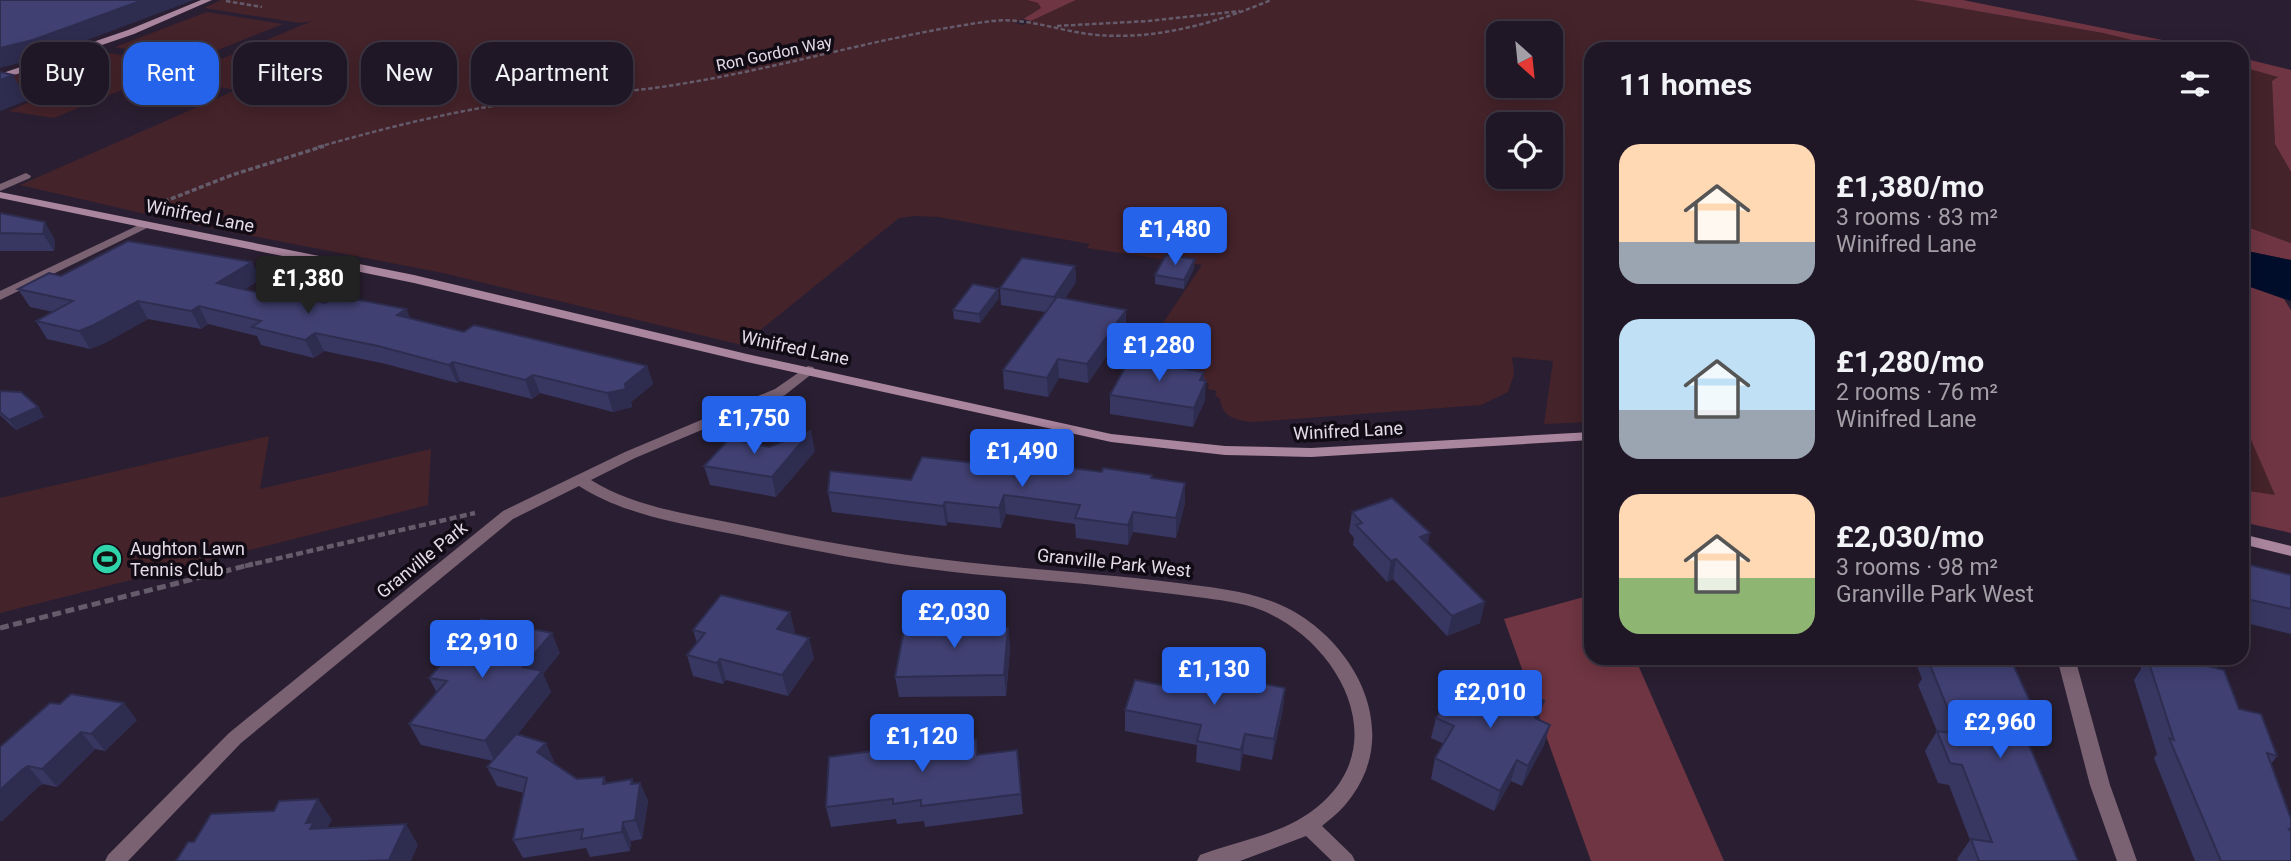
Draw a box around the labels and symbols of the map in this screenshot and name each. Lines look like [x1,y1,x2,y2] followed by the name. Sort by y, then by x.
[1486,21,1563,98] north arrow
[714,32,834,75] street label: Ron Gordon Way
[144,195,256,236] street label: Winifred Lane
[1118,208,1232,267] pin: £1,480
[251,256,365,316] pin: £1,380
[1102,324,1216,383] pin: £1,280
[739,326,851,369] street label: Winifred Lane
[697,396,811,456] pin: £1,750
[1292,417,1403,444] street label: Winifred Lane
[965,430,1079,489] pin: £1,490
[372,516,472,602] street label: Granville Park
[130,538,245,580] place label: Aughton Lawn Tennis Club
[90,542,124,576] sports icon: Aughton Lawn Tennis Club
[1036,544,1192,581] street label: Granville Park West
[897,590,1011,650] pin: £2,030
[425,620,539,680] pin: £2,910
[1157,648,1271,707] pin: £1,130
[1433,670,1547,730] pin: £2,010
[1943,700,2057,760] pin: £2,960
[865,714,979,774] pin: £1,120

